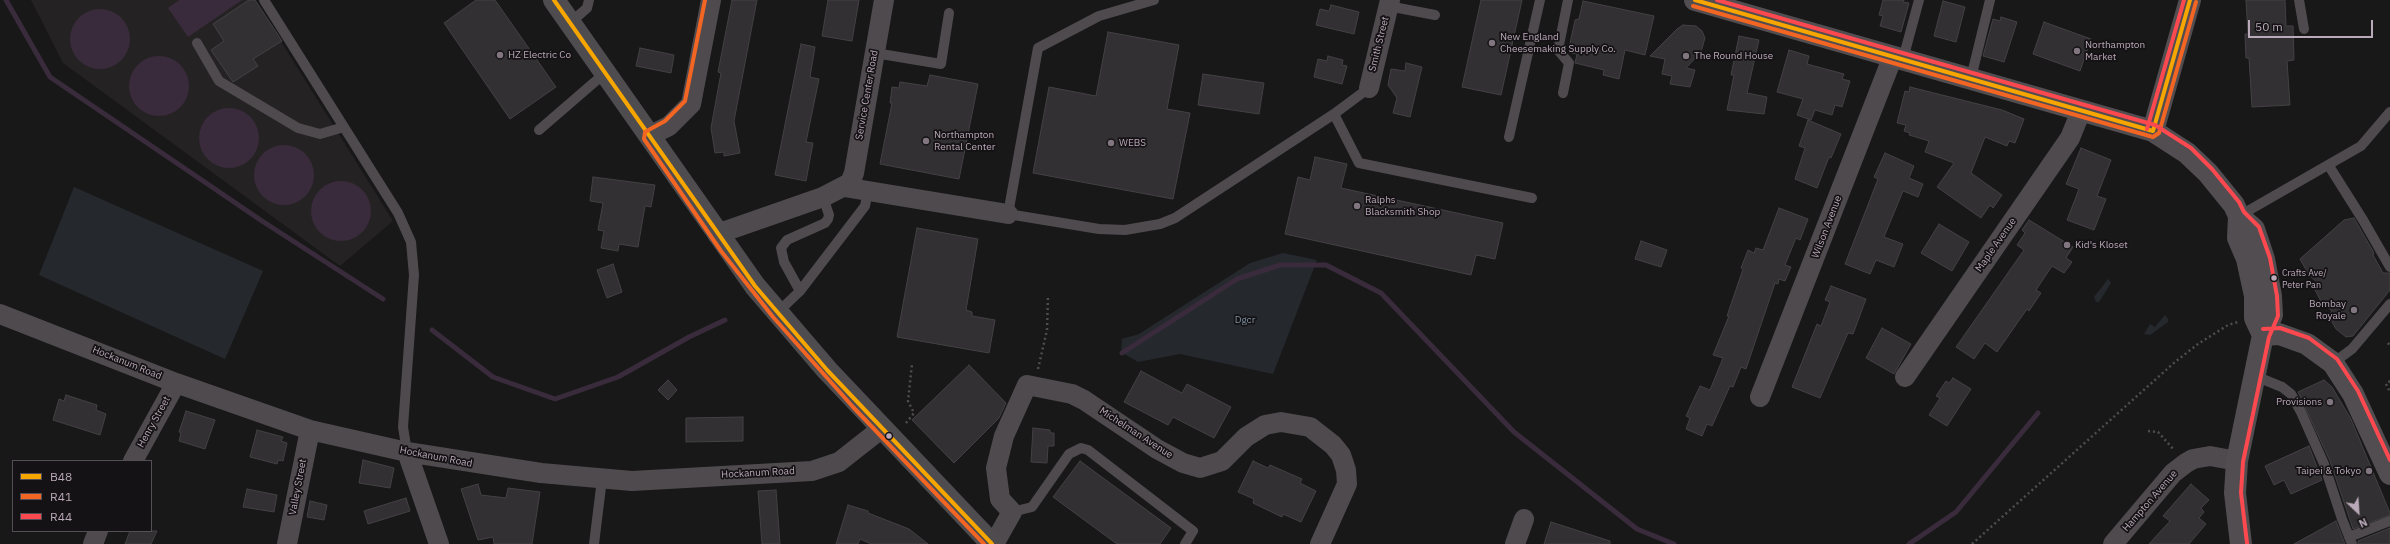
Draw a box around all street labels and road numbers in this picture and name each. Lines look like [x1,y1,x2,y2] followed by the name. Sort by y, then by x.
[1366,15,1392,73] street label: Smith Street
[853,49,881,141] street label: Service Center Road
[1810,194,1844,260] street label: Wilson Avenue
[1973,216,2019,274] street label: Maple Avenue
[91,344,163,382] street label: Hockanum Road
[135,394,173,450] street label: Henry Street
[1097,405,1175,461] street label: Michelman Avenue
[399,444,473,470] street label: Hockanum Road
[287,458,309,516] street label: Valley Street
[721,465,795,481] street label: Hockanum Road
[2120,468,2180,534] street label: Hampton Avenue

